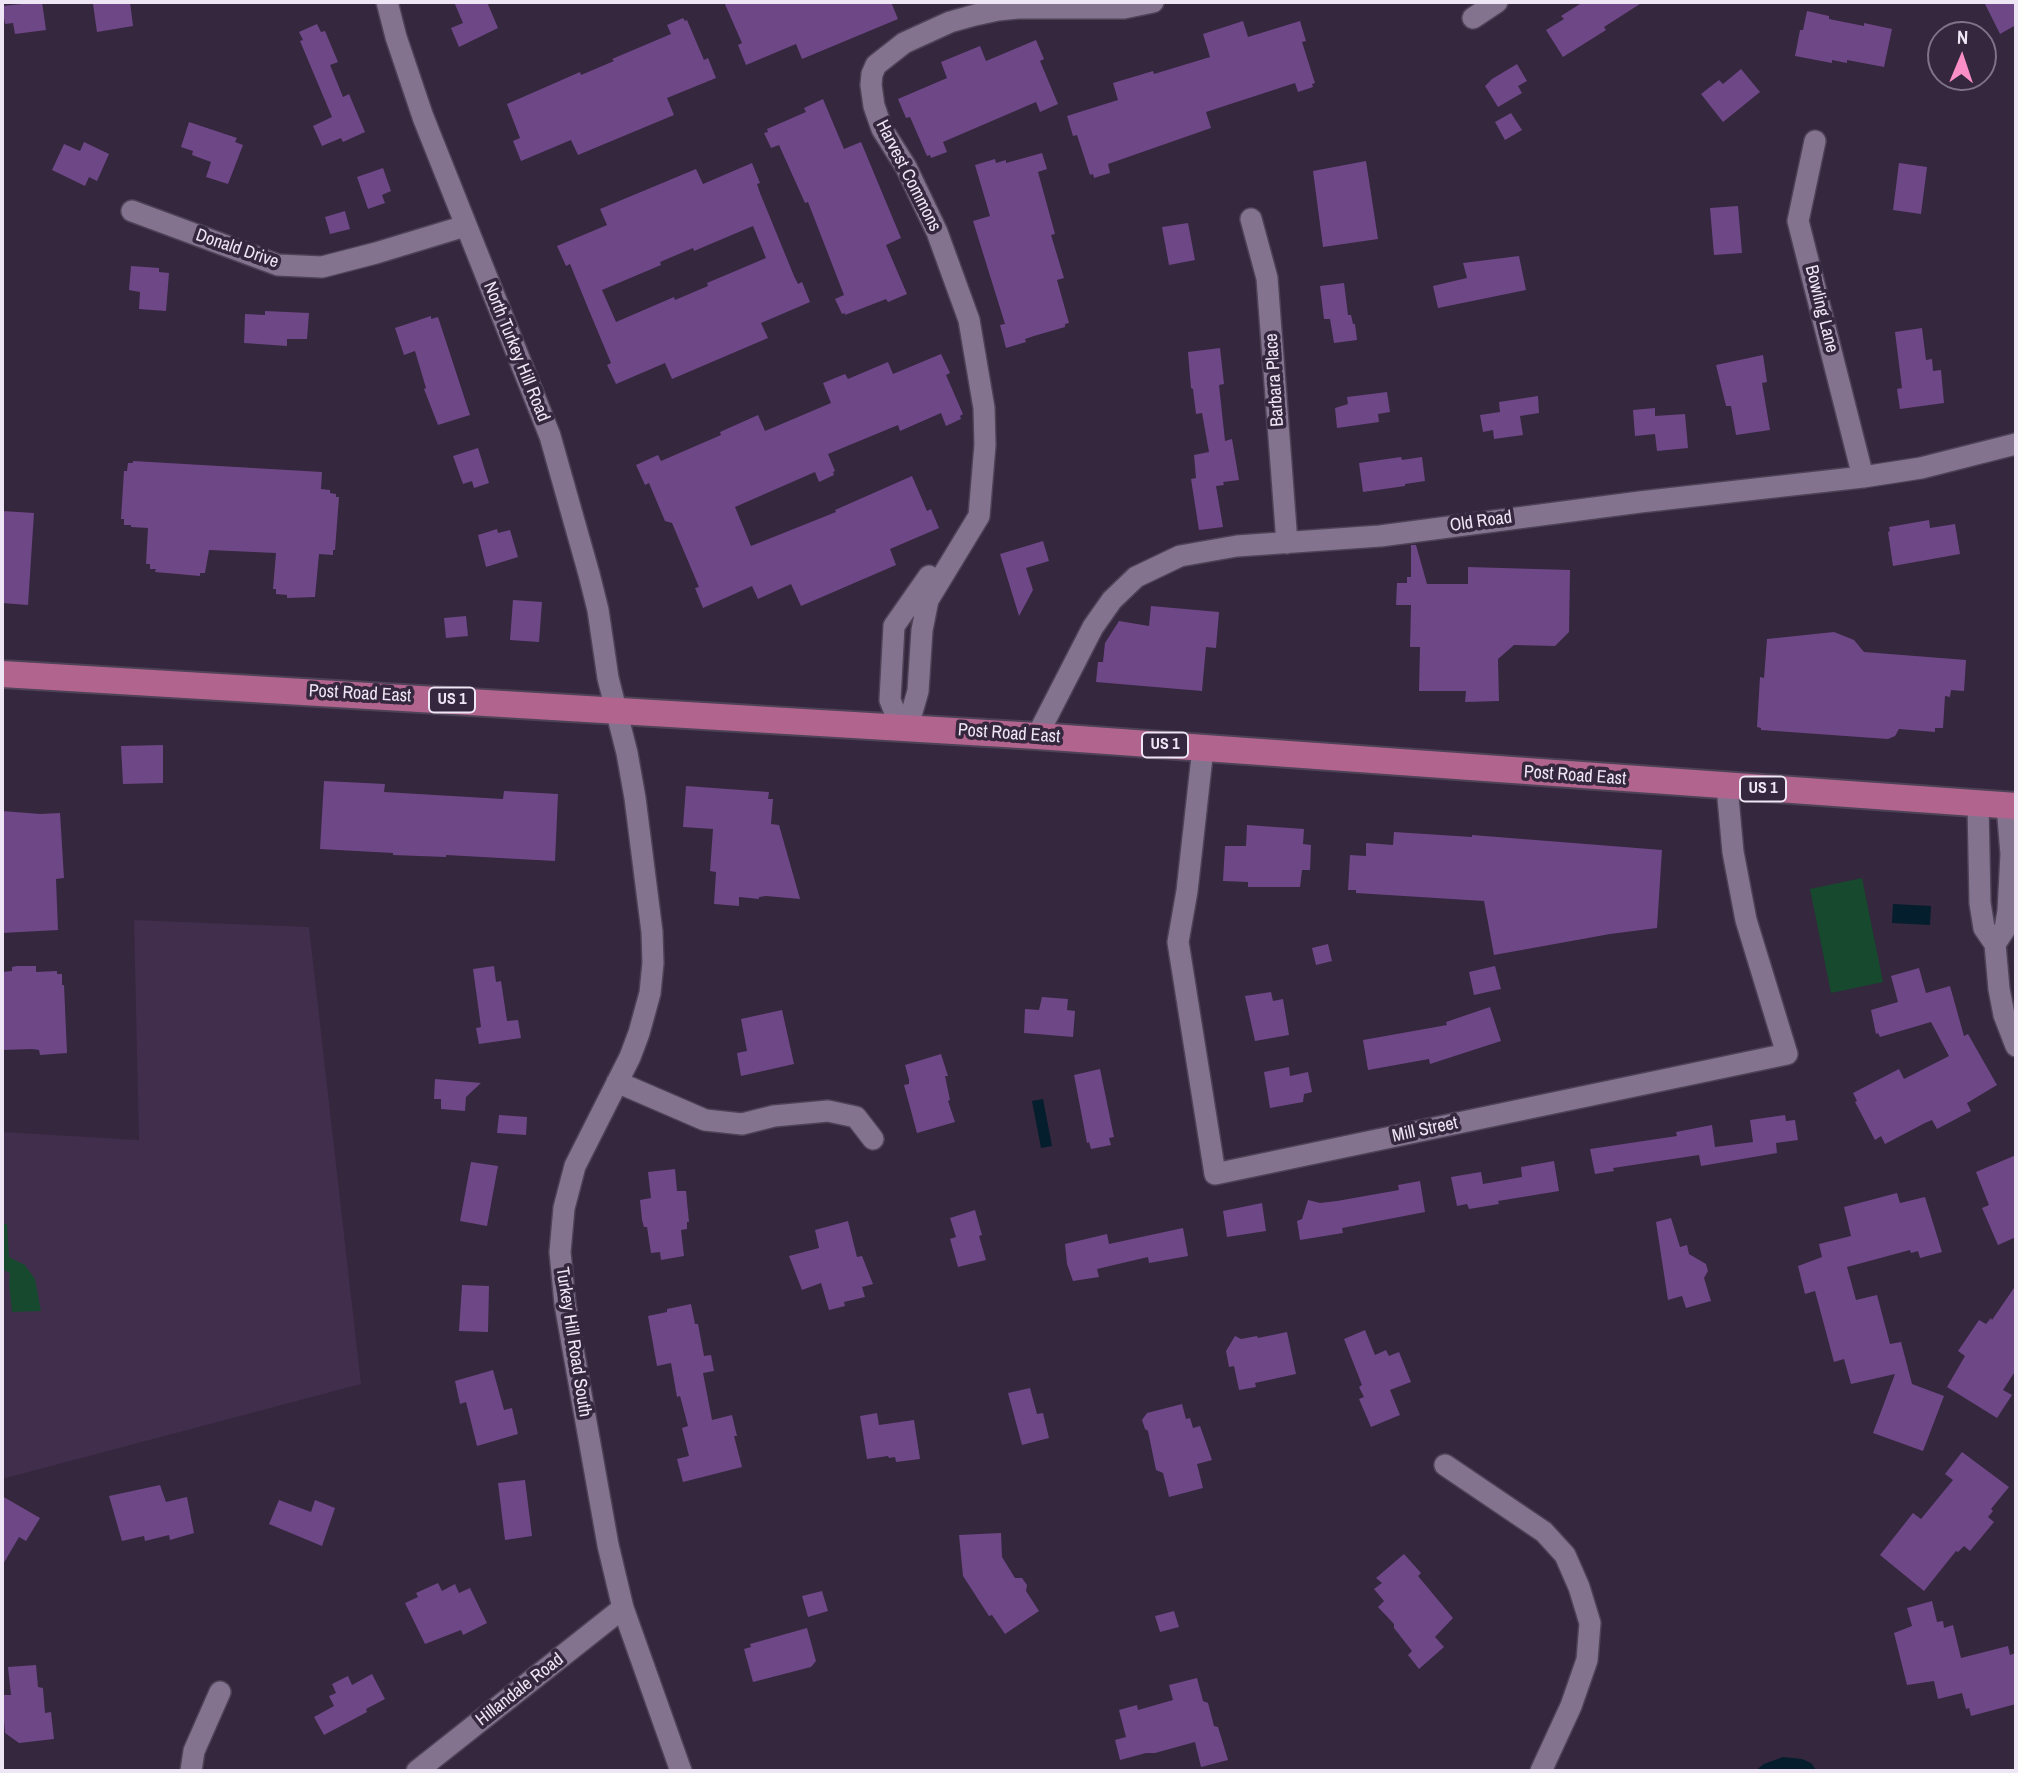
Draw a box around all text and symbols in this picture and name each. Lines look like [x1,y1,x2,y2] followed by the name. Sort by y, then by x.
[1927,21,1997,91] north arrow
[1957,24,1969,50] text: N
[871,117,945,235] street label: Harvest Commons
[193,225,281,273] street label: Donald Drive
[1800,263,1842,355] street label: Bowling Lane
[478,279,554,425] street label: North Turkey Hill Road
[1261,333,1289,427] street label: Barbara Place
[1449,507,1513,537] street label: Old Road
[308,681,412,707] street label: Post Road East
[429,688,475,712] road number: US 1
[957,720,1061,748] street label: Post Road East
[1142,732,1188,758] road number: US 1
[1523,762,1627,790] street label: Post Road East
[1740,776,1786,802] road number: US 1
[1390,1113,1460,1147] street label: Mill Street
[550,1266,596,1418] street label: Turkey Hill Road South
[472,1649,568,1731] street label: Hillandale Road

